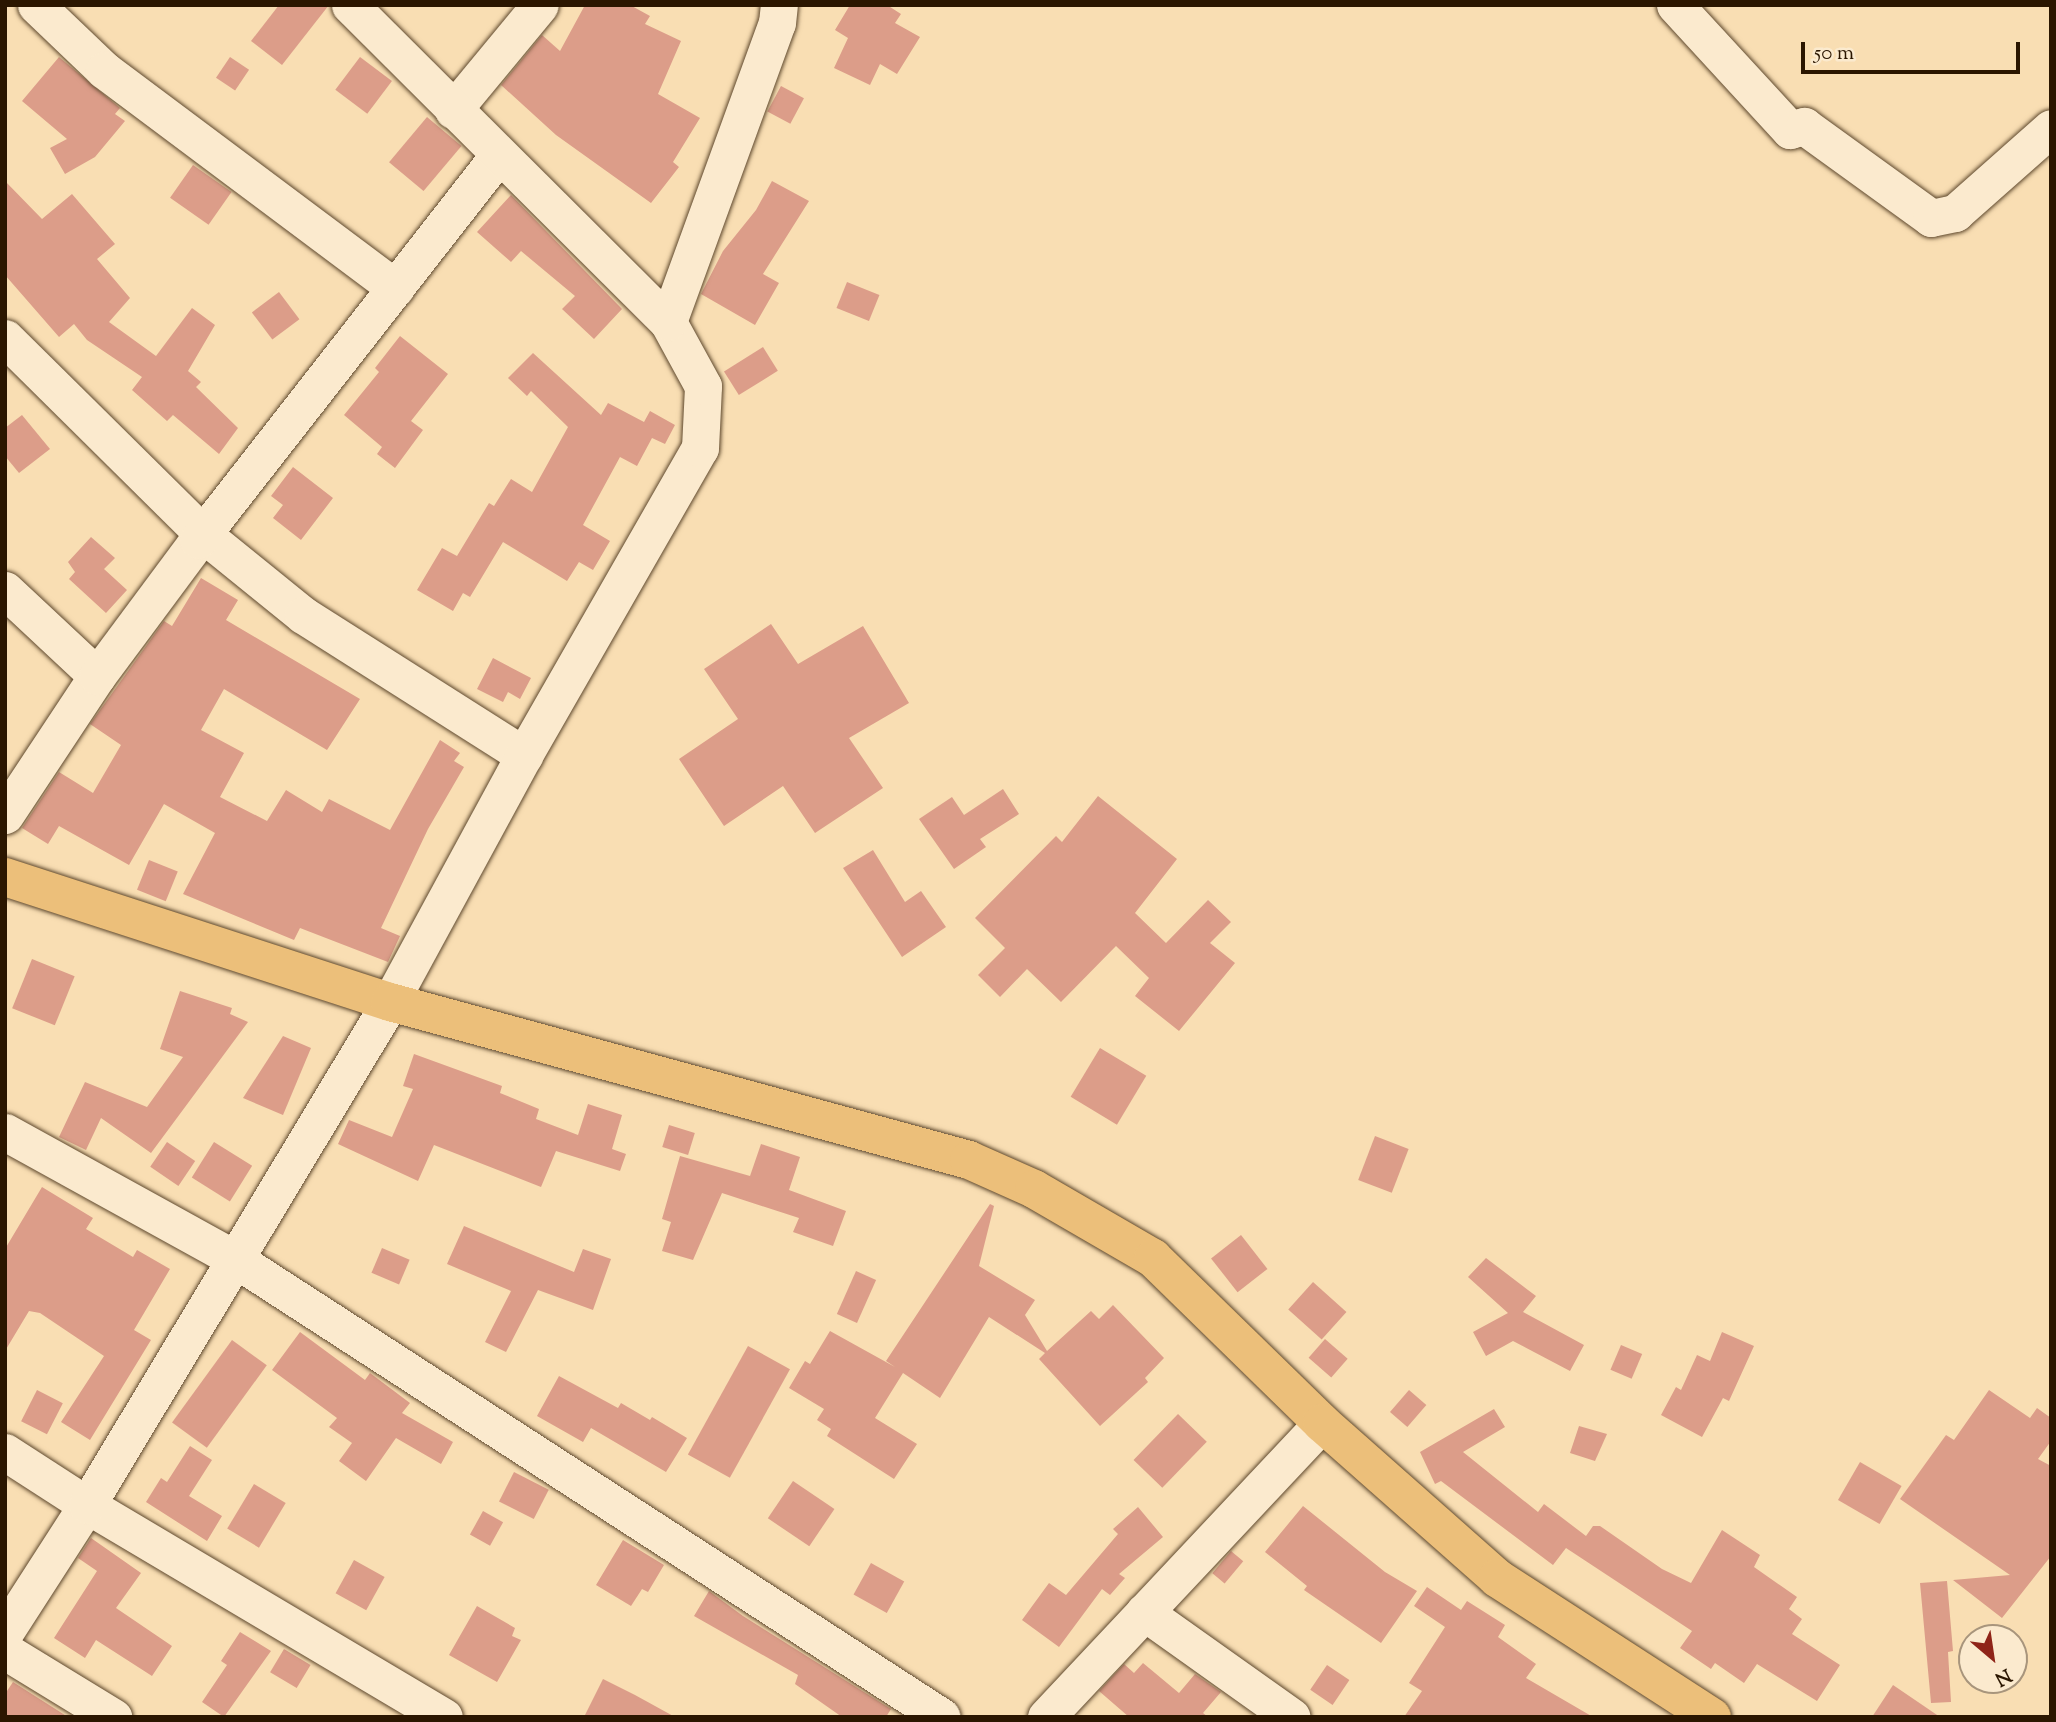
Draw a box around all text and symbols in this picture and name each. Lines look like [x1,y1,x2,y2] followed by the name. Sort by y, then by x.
[1804,28,2023,72] scale bar
[1814,39,1854,69] text: 50 m
[1958,1624,2028,1694] north arrow
[1989,1661,2016,1692] text: N

